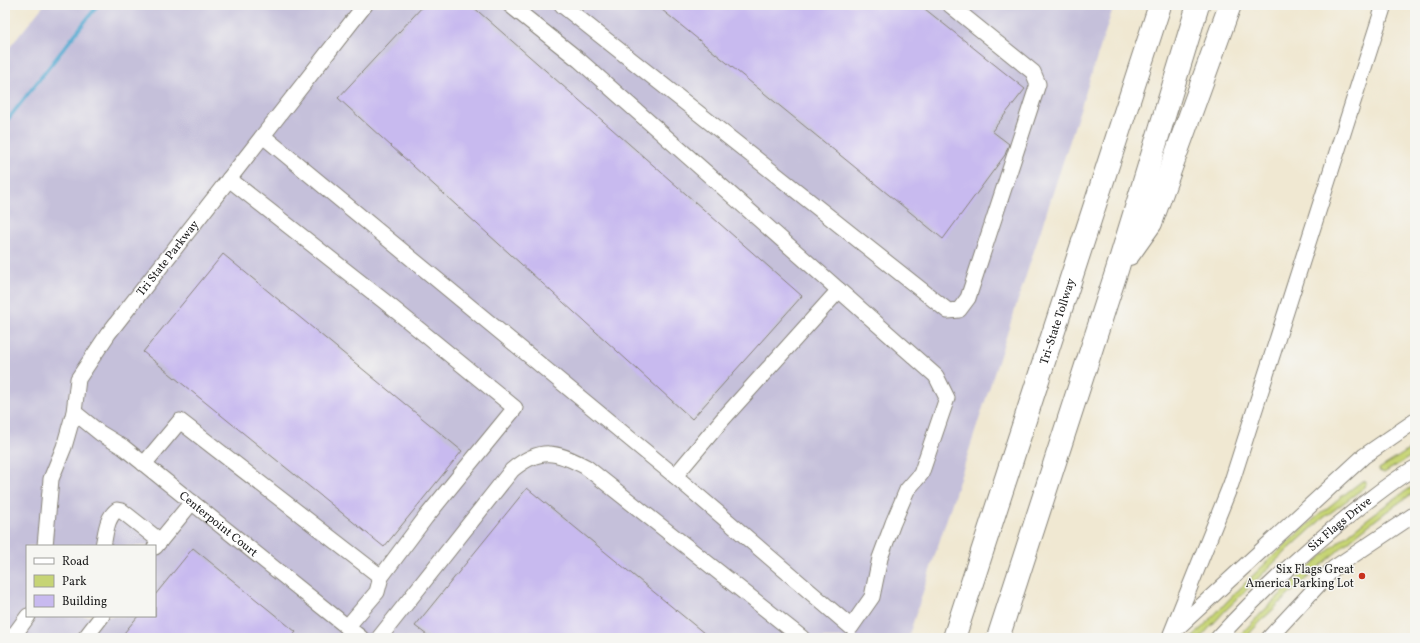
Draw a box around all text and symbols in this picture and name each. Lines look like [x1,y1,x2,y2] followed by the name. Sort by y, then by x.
[133,217,203,300] street label: Tri State Parkway
[1037,276,1080,367] street label: Tri-State Tollway
[175,488,261,561] street label: Centerpoint Court
[1305,493,1376,555] street label: Six Flags Drive
[26,545,156,617] legend
[62,554,89,570] text: Road
[1246,562,1354,592] place label: Six Flags Great America Parking Lot
[1357,571,1367,581] marker: Six Flags Great America Parking Lot
[62,574,87,590] text: Park
[62,594,107,610] text: Building

